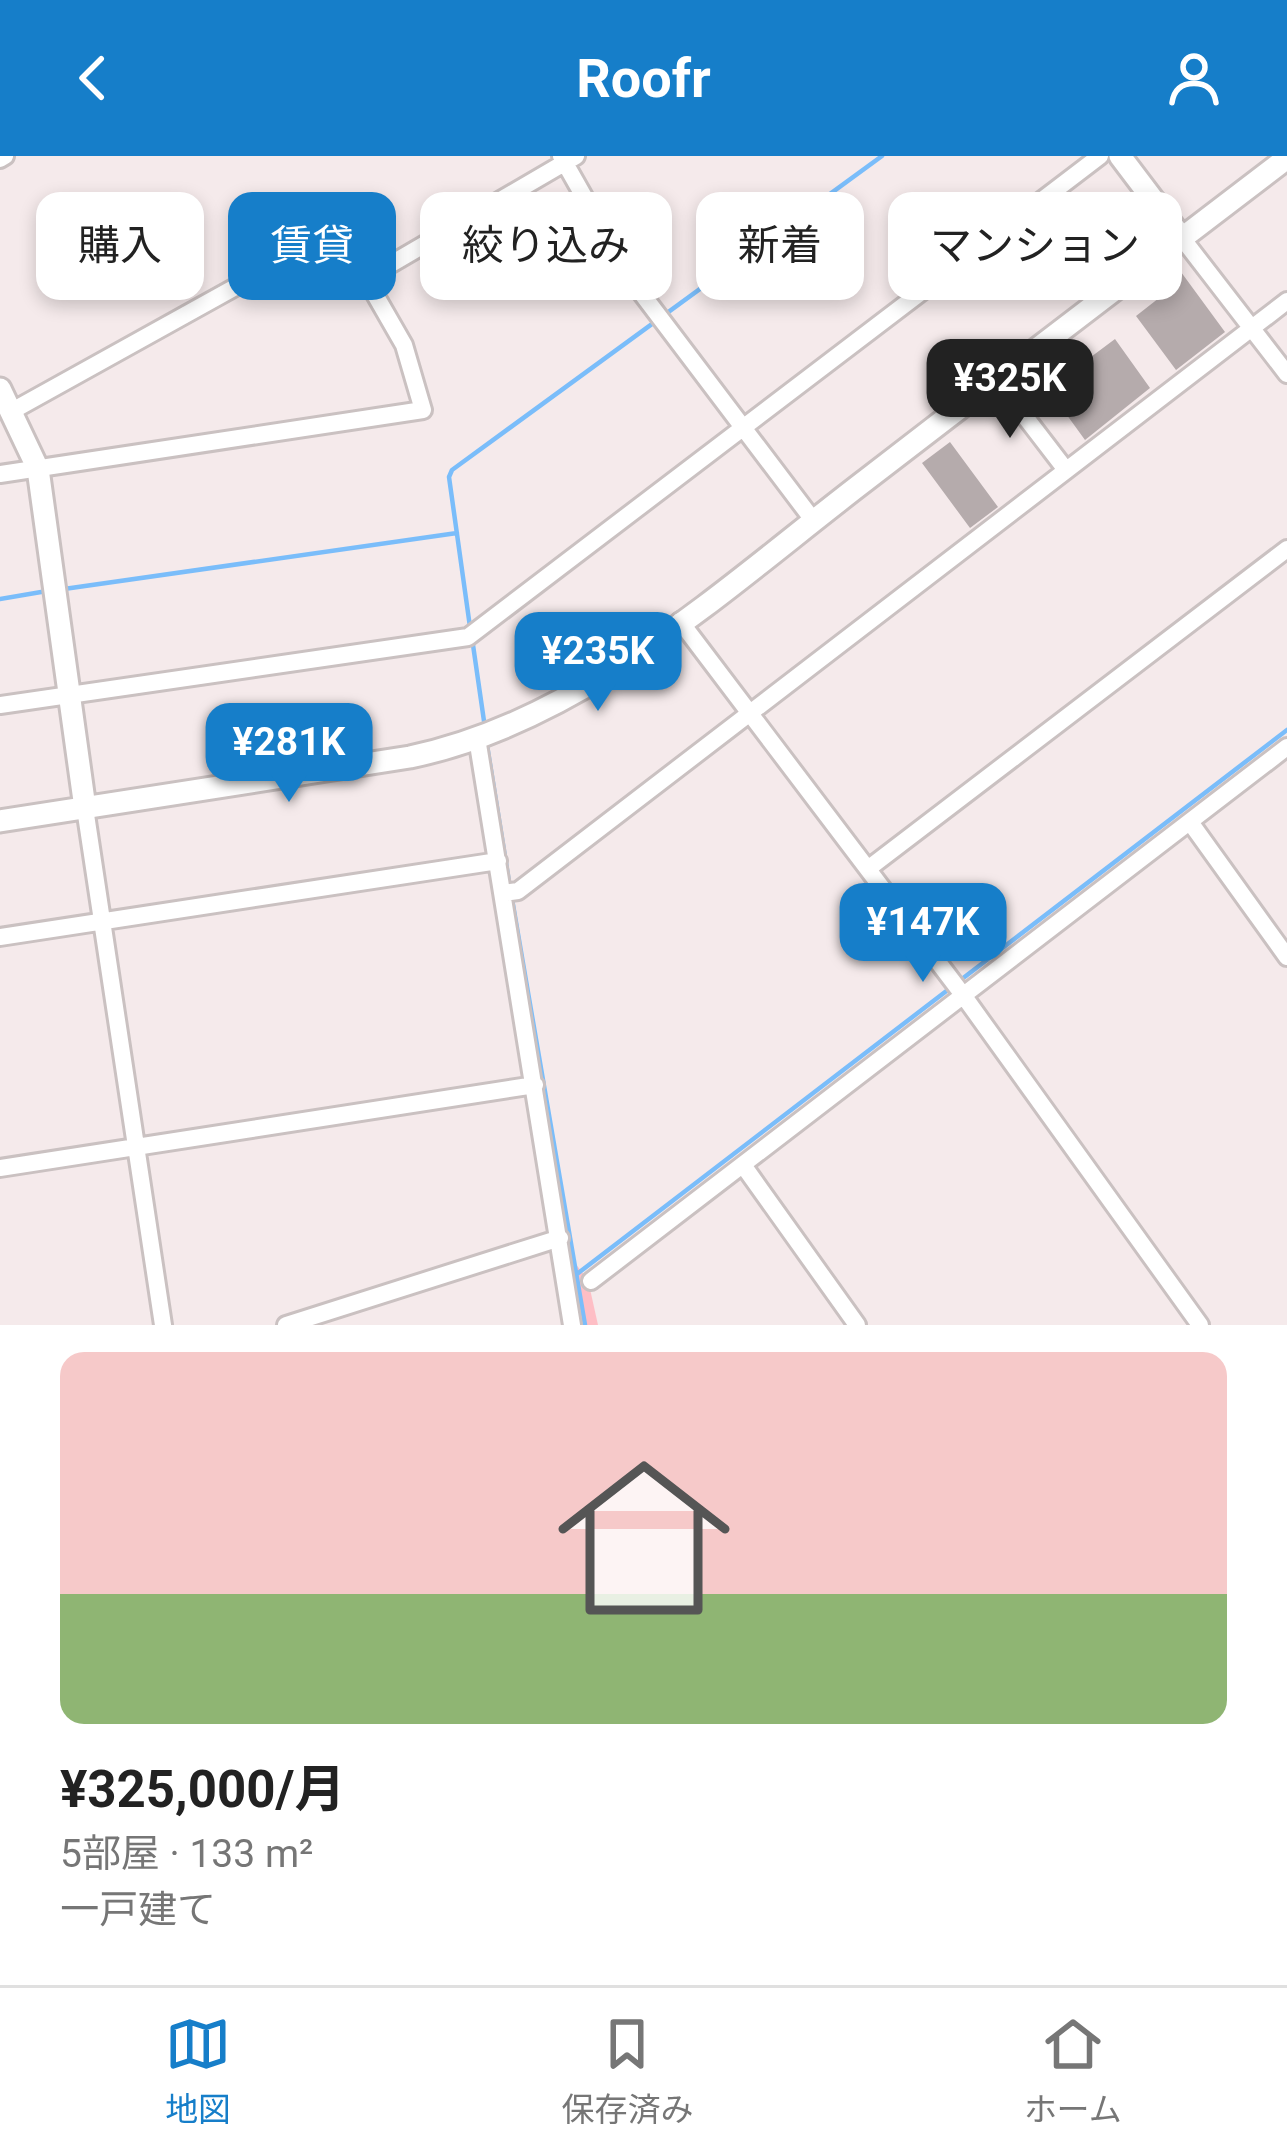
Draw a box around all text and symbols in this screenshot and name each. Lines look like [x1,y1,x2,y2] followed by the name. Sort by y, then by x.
[60,45,126,111] icon: back
[1161,45,1227,111] icon: person
[576,47,711,110] text: Roofr
[36,192,204,300] chip: 購入
[228,192,396,300] chip: 賃貸
[420,192,672,300] chip: 絞り込み
[696,192,864,300] chip: 新着
[888,192,1182,300] chip: マンション
[926,339,1094,441] pin: ¥325K
[954,355,1066,401] text: ¥325K
[514,612,682,714] pin: ¥235K
[542,628,654,674] text: ¥235K
[205,703,373,805] pin: ¥281K
[233,719,345,765] text: ¥281K
[839,883,1007,985] pin: ¥147K
[867,899,979,945] text: ¥147K
[536,1430,752,1646] icon: home
[60,1760,345,1819] text: ¥325,000/月
[60,1831,313,1877] text: 5部屋 · 133 m²
[60,1887,216,1933] text: 一戸建て
[165,2011,231,2131] tab: 地図
[561,2011,693,2131] tab: 保存済み
[1024,2011,1122,2131] tab: ホーム

